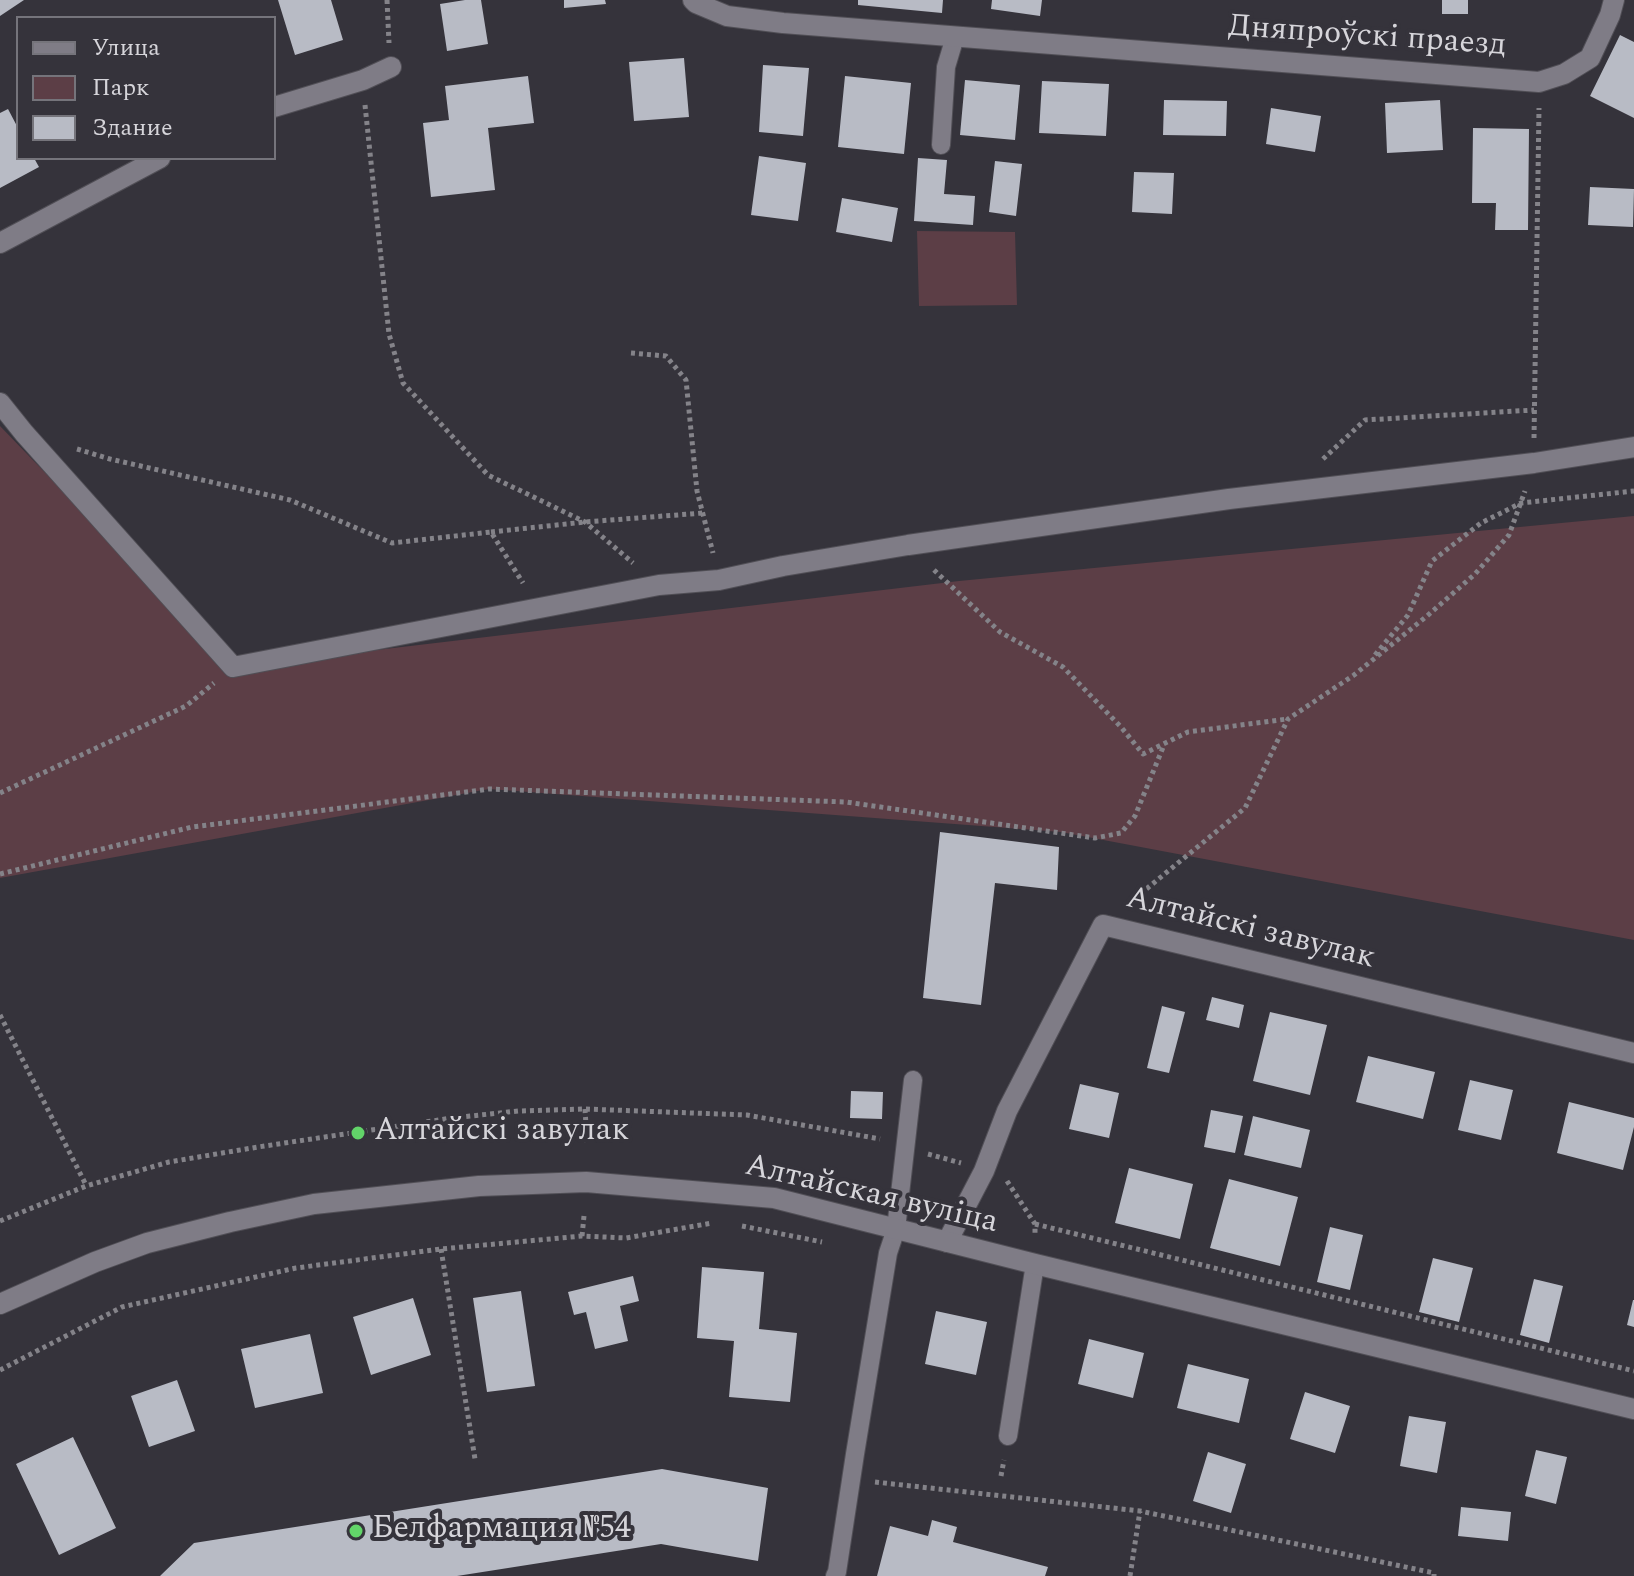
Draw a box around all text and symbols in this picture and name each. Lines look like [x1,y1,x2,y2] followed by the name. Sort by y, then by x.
[1227,9,1507,67] street label: Дняпроўскі праезд
[16,16,276,160] legend
[92,30,160,66] text: Улица
[92,70,149,106] text: Парк
[92,110,173,146] text: Здание
[1122,880,1378,980] street label: Алтайскі завулак
[374,1114,629,1152] place label: Алтайскі завулак
[349,1124,367,1142] marker: Алтайскі завулак
[741,1148,1001,1244] street label: Алтайская вуліца
[372,1512,631,1550] place label: Белфармация №54
[347,1522,365,1540] marker: Белфармация №54

